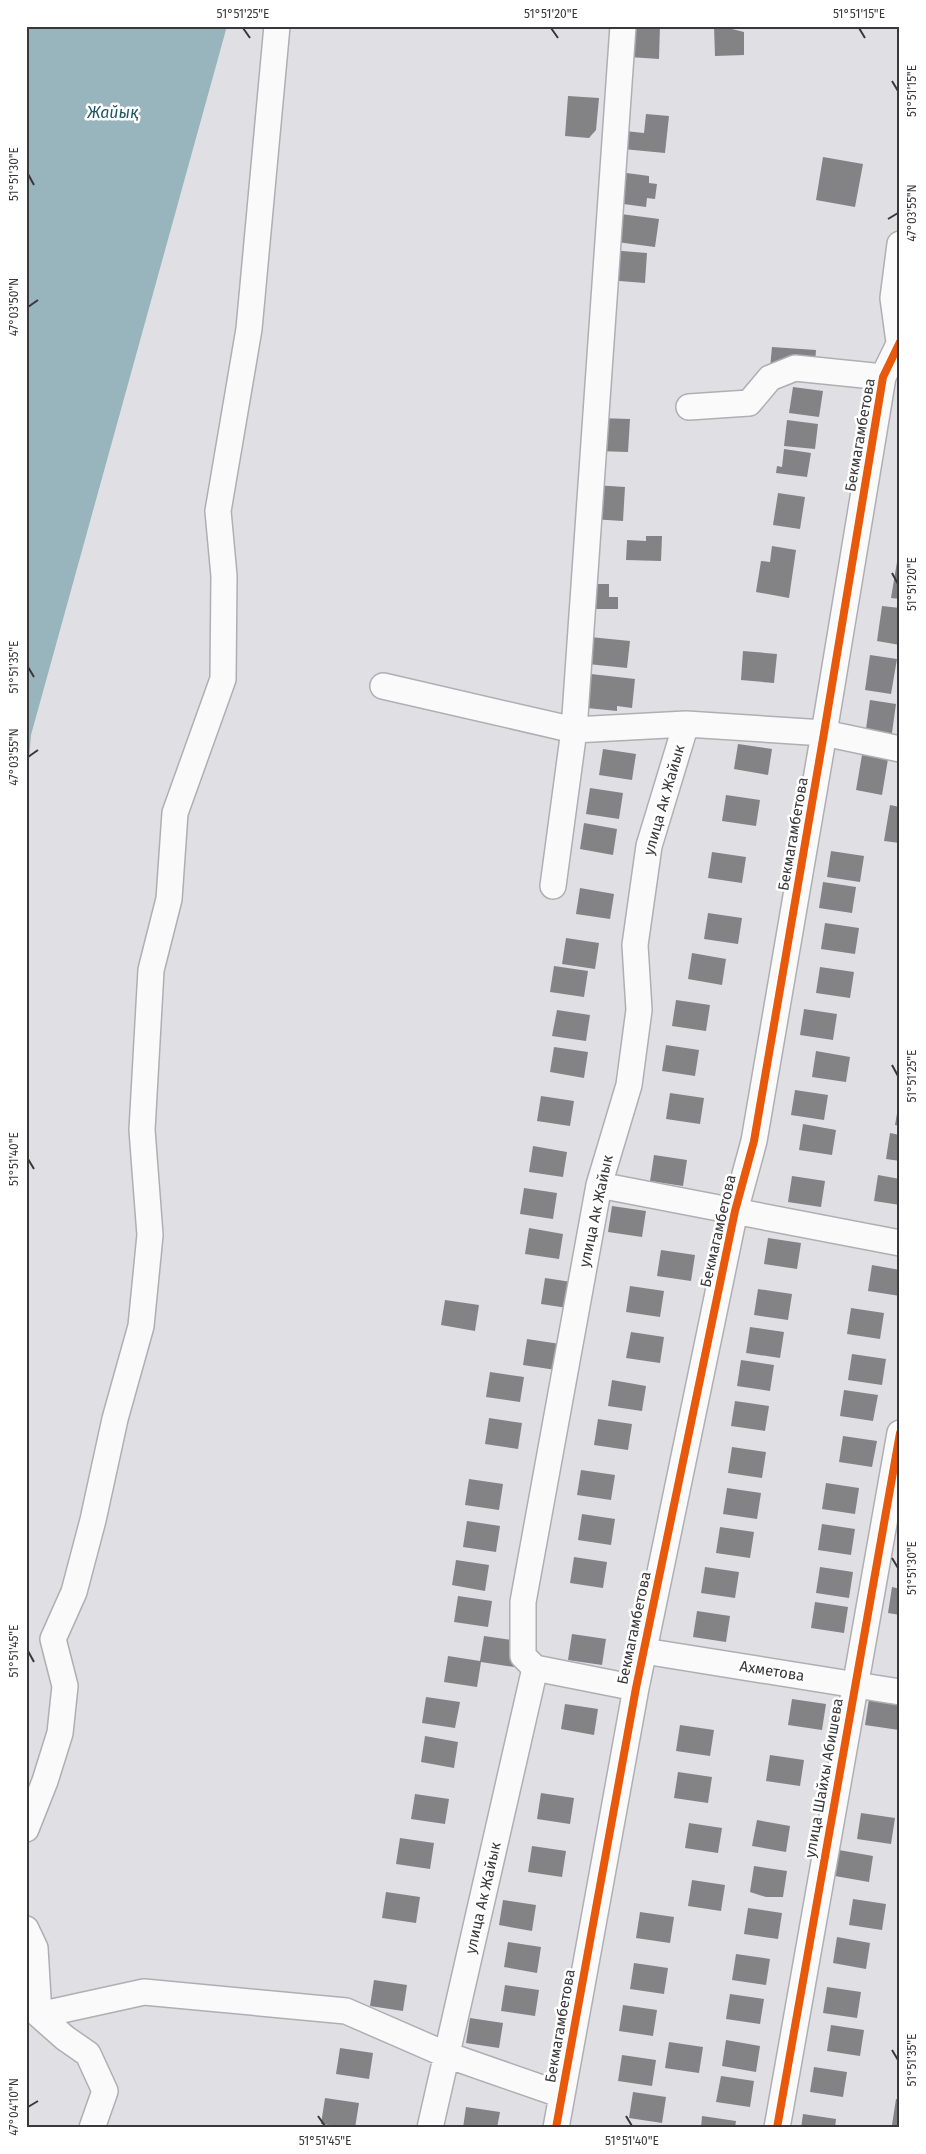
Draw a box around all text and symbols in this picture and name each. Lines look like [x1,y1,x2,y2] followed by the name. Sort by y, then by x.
[217,7,269,21] text: 51°51'25"E
[524,7,578,21] text: 51°51'20"E
[833,7,885,21] text: 51°51'15"E
[905,65,919,117] text: 51°51'15"E
[86,103,139,122] water label: Жайық
[7,147,21,201] text: 51°51'30"E
[905,184,919,242] text: 47°03'55"N
[7,278,21,336] text: 47°03'50"N
[841,377,879,493] street label: Бекмагамбетова
[905,557,919,611] text: 51°51'20"E
[7,641,21,693] text: 51°51'35"E
[7,728,21,786] text: 47°03'55"N
[640,742,688,857] street label: улица Ак Жайык
[774,776,812,892] street label: Бекмагамбетова
[905,1050,919,1102] text: 51°51'25"E
[7,1132,21,1186] text: 51°51'40"E
[575,1153,617,1269] street label: улица Ак Жайык
[696,1173,740,1289] street label: Бекмагамбетова
[905,1541,919,1595] text: 51°51'30"E
[613,1570,655,1686] street label: Бекмагамбетова
[7,1625,21,1677] text: 51°51'45"E
[738,1657,806,1685] street label: Ахметова
[801,1697,847,1859] street label: улица Шайхы Абишева
[461,1840,505,1956] street label: улица Ак Жайык
[541,1968,579,2084] street label: Бекмагамбетова
[905,2034,919,2086] text: 51°51'35"E
[7,2078,21,2136] text: 47°04'10"N
[299,2134,351,2148] text: 51°51'45"E
[605,2134,659,2148] text: 51°51'40"E

